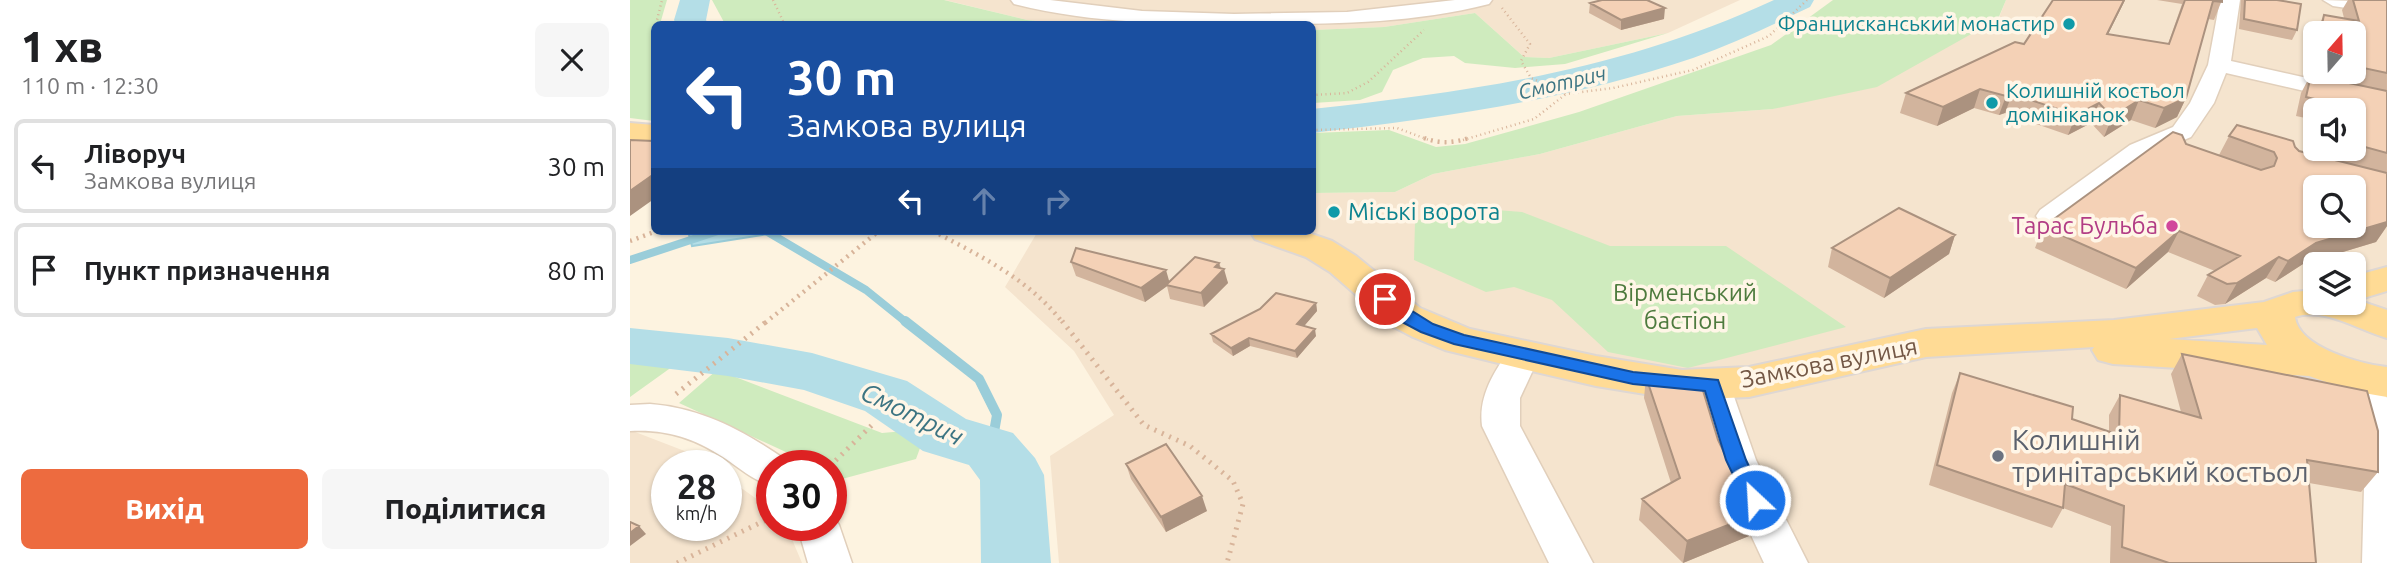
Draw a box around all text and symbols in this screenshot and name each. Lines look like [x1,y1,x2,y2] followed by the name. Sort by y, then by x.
[1778,11,2055,35] place label: Францисканський монастир
[2061,16,2077,32] marker: Францисканський монастир
[2303,21,2366,84] north arrow
[2303,21,2366,315] map controls
[21,23,103,70] text: 1 хв
[535,23,609,97] button: close
[672,49,763,140] icon: left
[787,49,896,104] text: 30 m
[1516,60,1608,104] water label: Смотрич
[21,73,159,98] text: 110 m · 12:30
[2006,78,2185,126] place label: Колишній костьол домініканок
[1984,95,2000,111] marker: Колишній костьол домініканок
[2303,98,2366,161] button: sound
[787,107,1027,143] text: Замкова вулиця
[84,139,186,168] text: Ліворуч
[25,147,63,185] icon: left
[547,152,605,181] text: 30 m
[84,168,256,193] text: Замкова вулиця
[2303,175,2366,238] button: search
[892,182,930,220] icon: left
[965,182,1003,220] icon: ahead
[1038,182,1076,220] icon: right
[1348,198,1500,225] place label: Міські ворота
[1326,204,1342,220] marker: Міські ворота
[2011,212,2158,239] place label: Тарас Бульба
[2164,218,2180,234] marker: Тарас Бульба
[25,251,63,289] icon: arrive
[2303,252,2366,315] button: layers
[84,256,330,285] text: Пункт призначення
[547,256,605,285] text: 80 m
[1355,269,1415,329] pin
[1613,279,1757,334] park label: Вірменський бастіон
[1366,280,1404,318] icon: arrive
[1738,332,1920,393] street label: Замкова вулиця
[856,376,968,451] water label: Смотрич
[2012,424,2309,487] place label: Колишній тринітарський костьол
[1990,448,2006,464] marker: Колишній тринітарський костьол
[756,450,847,541] speed limit sign: 30
[1718,463,1792,537] position arrow
[677,466,716,506] text: 28
[21,469,308,549] button: Вихід
[322,469,609,549] button: Поділитися
[676,503,717,523] text: km/h

